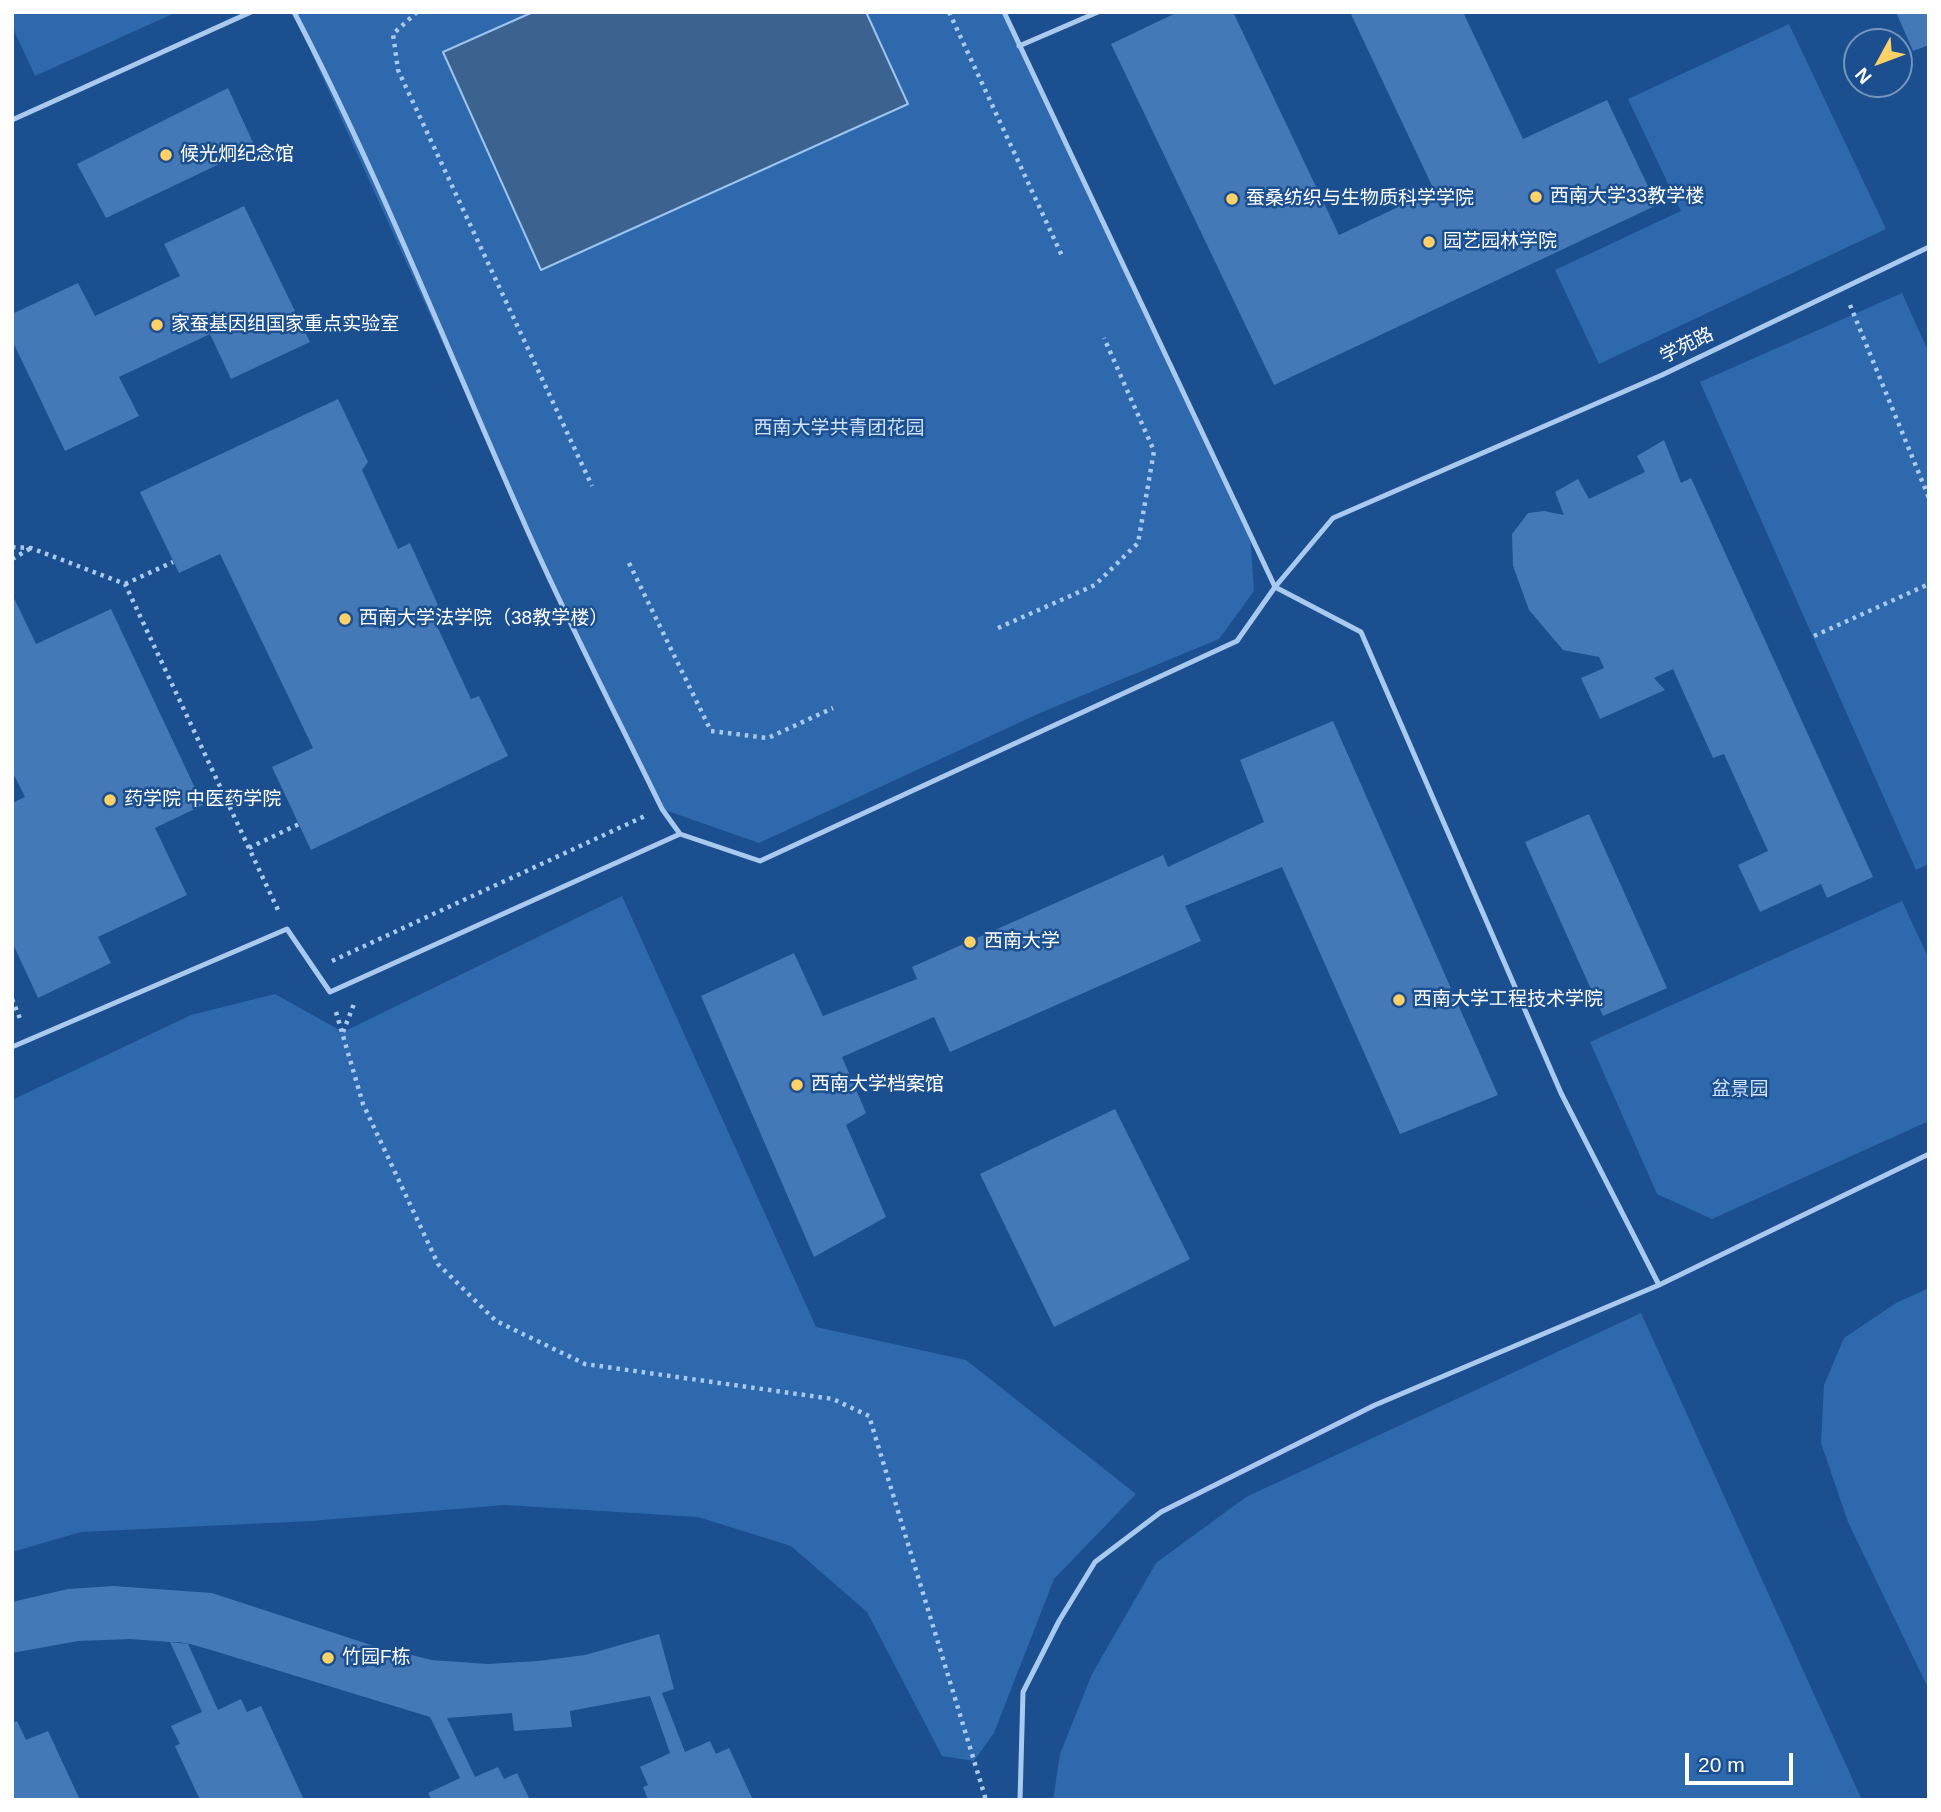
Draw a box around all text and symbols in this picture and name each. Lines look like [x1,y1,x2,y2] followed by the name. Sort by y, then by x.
[1843,28,1913,98] north arrow
[1851,64,1876,88] text: N
[180,144,294,166] place label: 候光炯纪念馆
[158,147,174,163] marker: 候光炯纪念馆
[1550,186,1704,208] place label: 西南大学33教学楼
[1246,188,1474,210] place label: 蚕桑纺织与生物质科学学院
[1528,189,1544,205] marker: 西南大学33教学楼
[1224,191,1240,207] marker: 蚕桑纺织与生物质科学学院
[1443,231,1557,253] place label: 园艺园林学院
[1421,234,1437,250] marker: 园艺园林学院
[171,314,399,336] place label: 家蚕基因组国家重点实验室
[149,317,165,333] marker: 家蚕基因组国家重点实验室
[1656,323,1718,369] street label: 学苑路
[754,418,924,440] park label: 西南大学共青团花园
[359,608,608,630] place label: 西南大学法学院（38教学楼）
[337,611,353,627] marker: 西南大学法学院（38教学楼）
[124,789,281,811] place label: 药学院 中医药学院
[102,792,118,808] marker: 药学院 中医药学院
[984,931,1060,953] place label: 西南大学
[962,934,978,950] marker: 西南大学
[1413,989,1603,1011] place label: 西南大学工程技术学院
[1391,992,1407,1008] marker: 西南大学工程技术学院
[811,1074,944,1096] place label: 西南大学档案馆
[789,1077,805,1093] marker: 西南大学档案馆
[1712,1079,1768,1101] park label: 盆景园
[342,1647,411,1669] place label: 竹园F栋
[320,1650,336,1666] marker: 竹园F栋
[1689,1738,1798,1782] scale bar
[1698,1753,1745,1776] text: 20 m

